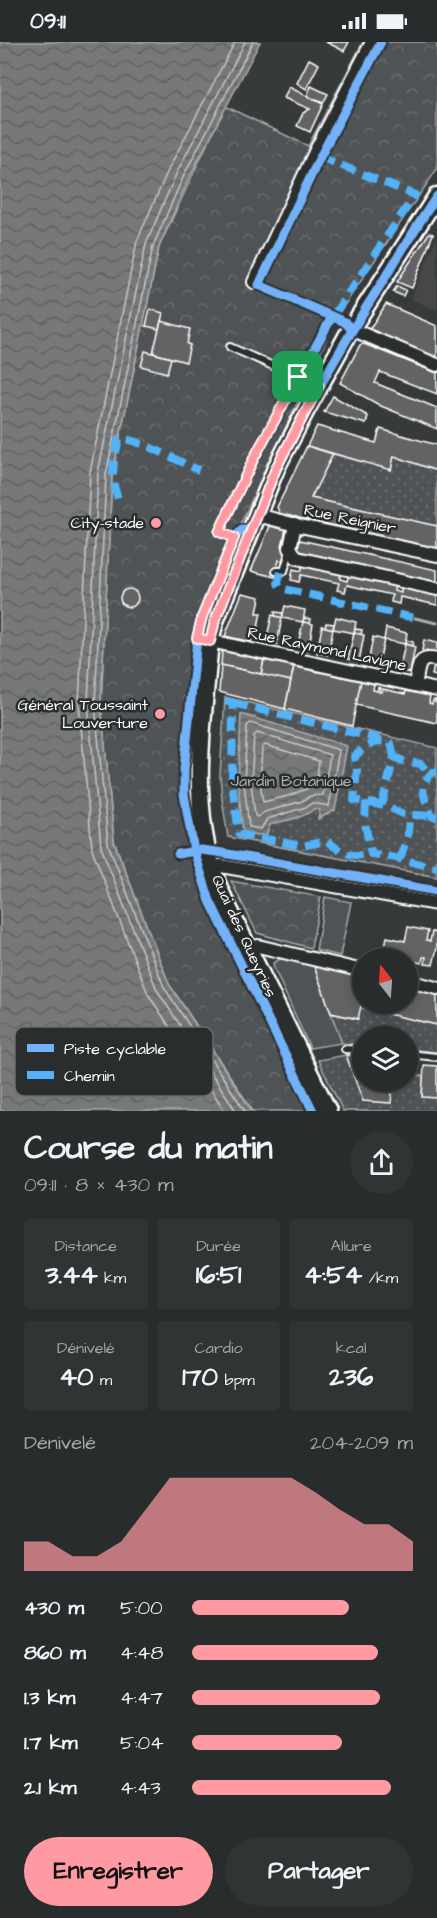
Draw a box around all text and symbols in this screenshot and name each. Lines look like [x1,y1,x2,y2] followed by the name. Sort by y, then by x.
[30,6,66,37] text: 09:11
[272,351,323,402] pin
[281,360,314,393] icon: arrive
[302,499,398,540] street label: Rue Reignier
[71,512,144,535] place label: City-stade
[149,516,163,530] marker: City-stade
[245,621,409,678] street label: Rue Raymond Lavigne
[18,694,149,734] place label: Général Toussaint Louverture
[153,707,167,721] marker: Général Toussaint Louverture
[231,770,352,792] park label: Jardin Botanique
[205,871,282,1001] street label: Quai des Queyries
[352,948,418,1014] north arrow
[352,948,418,1092] map controls
[352,1026,418,1092] button: layers
[15,1027,213,1096] legend
[64,1038,166,1061] text: Piste cyclable
[64,1065,115,1087] text: Chemin
[24,1125,273,1171] text: Course du matin
[350,1131,413,1194] button: share
[24,1171,174,1199] text: 09:11 · 8 × 430 m
[55,1235,117,1257] text: Distance
[196,1235,241,1257] text: Durée
[331,1235,372,1257] text: Allure
[45,1257,98,1293] text: 3.44
[196,1257,241,1293] text: 16:51
[304,1257,362,1293] text: 4:54
[98,1267,126,1289] text: km
[362,1267,398,1289] text: /km
[57,1337,115,1359] text: Dénivelé
[195,1337,242,1359] text: Cardio
[336,1337,366,1359] text: kcal
[59,1359,93,1395] text: 40
[182,1359,218,1395] text: 170
[329,1359,373,1395] text: 236
[93,1369,112,1391] text: m
[218,1369,255,1391] text: bpm
[24,1429,96,1457] text: Dénivelé
[310,1429,413,1457] text: 204–209 m
[24,1594,84,1622] text: 430 m
[120,1594,163,1622] text: 5:00
[24,1639,86,1667] text: 860 m
[120,1639,164,1667] text: 4:48
[24,1684,75,1712] text: 1.3 km
[120,1684,163,1712] text: 4:47
[24,1729,78,1757] text: 1.7 km
[120,1729,164,1757] text: 5:04
[24,1774,77,1802] text: 2.1 km
[120,1774,161,1802] text: 4:43
[24,1837,213,1906] button: Enregistrer
[225,1837,413,1906] button: Partager

